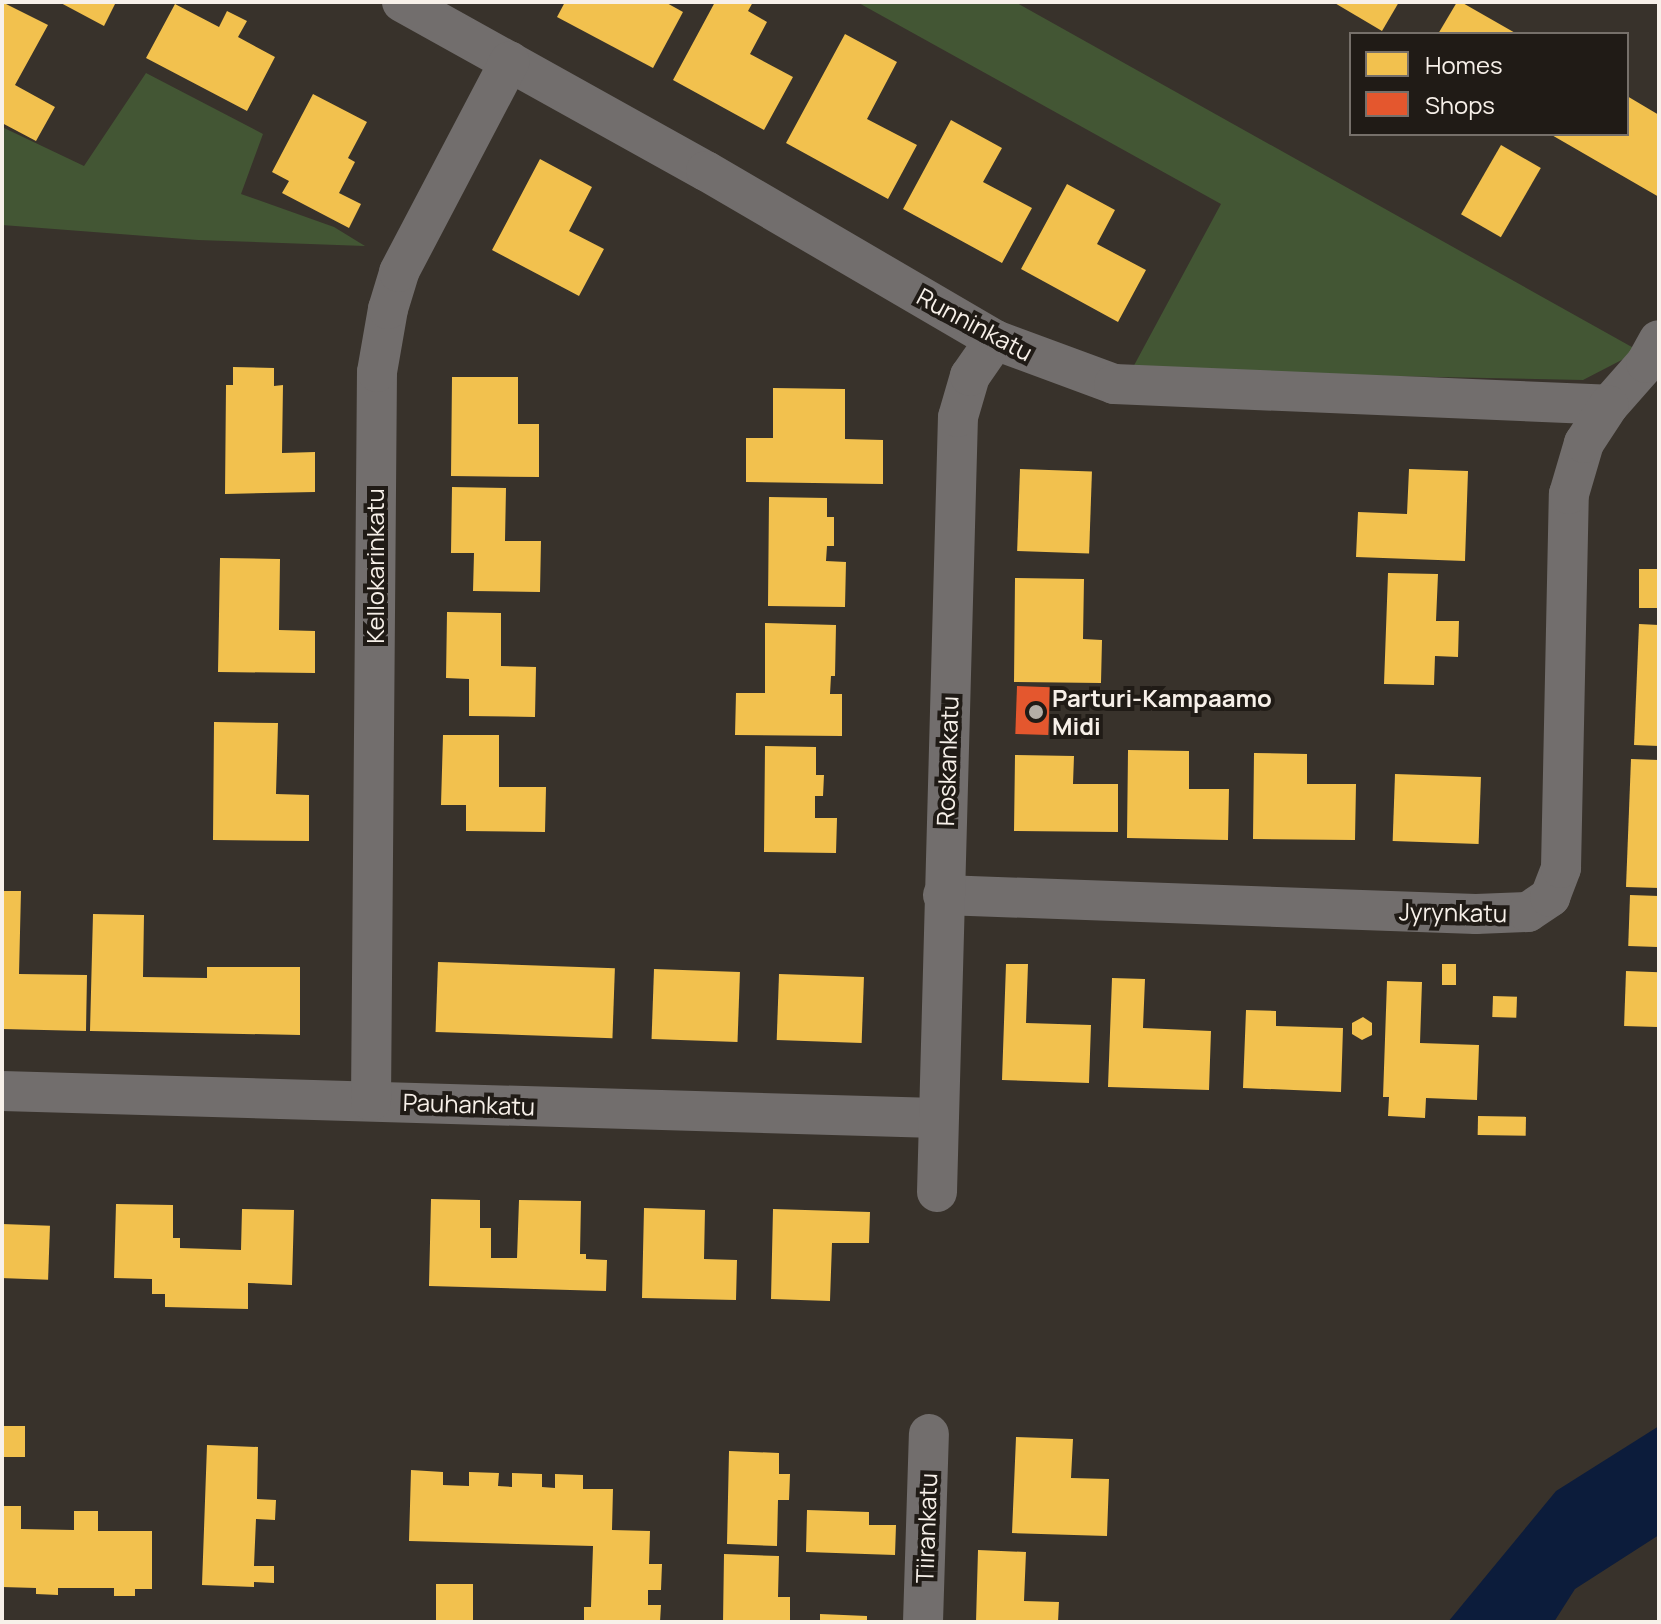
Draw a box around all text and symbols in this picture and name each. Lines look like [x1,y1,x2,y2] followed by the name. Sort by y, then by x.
[1349,32,1629,136] legend
[1425,48,1503,81] text: Homes
[1425,88,1495,121] text: Shops
[912,282,1038,366] street label: Runninkatu
[361,488,389,644] street label: Kellokarinkatu
[1052,684,1272,740] place label: Parturi-Kampaamo Midi
[930,695,964,827] street label: Roskankatu
[1027,703,1045,721] marker: Parturi-Kampaamo Midi
[1399,897,1507,927] street label: Jyrynkatu
[402,1087,536,1121] street label: Pauhankatu
[910,1472,942,1584] street label: Tiirankatu

